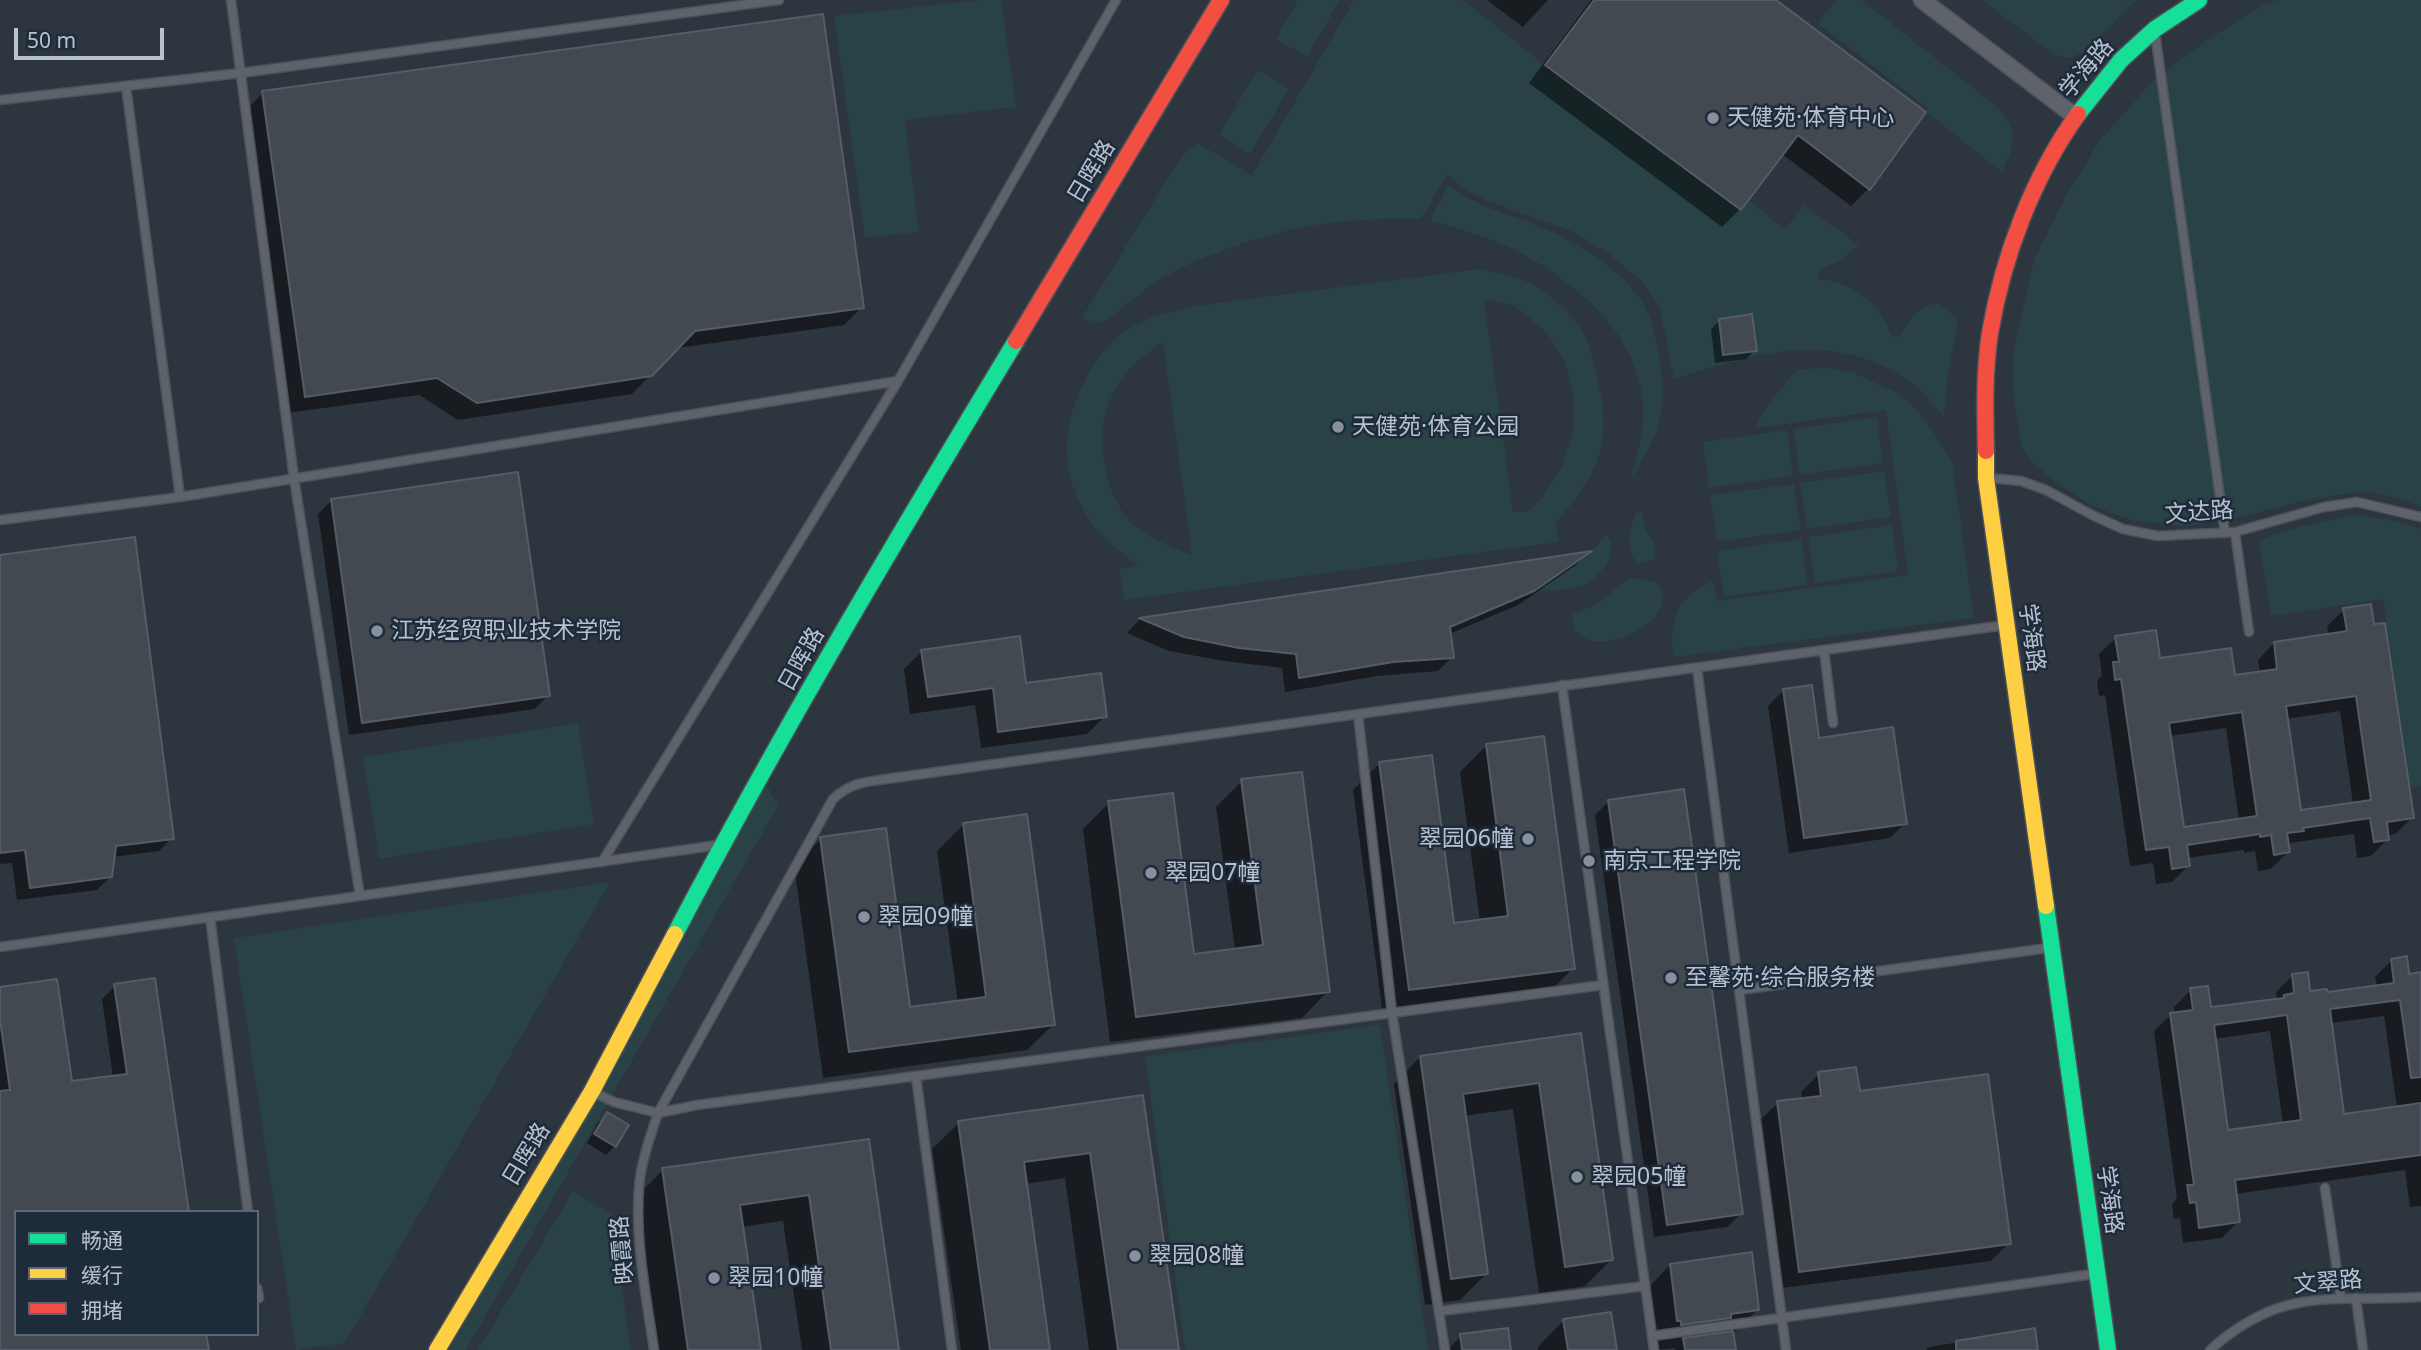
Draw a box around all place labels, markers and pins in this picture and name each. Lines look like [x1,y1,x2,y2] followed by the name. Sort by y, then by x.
[1727,104,1894,132] place label: 天健苑·体育中心
[1705,110,1721,126] marker: 天健苑·体育中心
[1352,413,1519,441] place label: 天健苑·体育公园
[1330,419,1346,435] marker: 天健苑·体育公园
[391,617,621,645] place label: 江苏经贸职业技术学院
[369,623,385,639] marker: 江苏经贸职业技术学院
[1419,825,1514,853] place label: 翠园06幢
[1520,831,1536,847] marker: 翠园06幢
[1603,847,1741,875] place label: 南京工程学院
[1581,853,1597,869] marker: 南京工程学院
[1165,859,1260,887] place label: 翠园07幢
[1143,865,1159,881] marker: 翠园07幢
[878,903,973,931] place label: 翠园09幢
[856,909,872,925] marker: 翠园09幢
[1685,964,1875,992] place label: 至馨苑·综合服务楼
[1663,970,1679,986] marker: 至馨苑·综合服务楼
[1591,1163,1686,1191] place label: 翠园05幢
[1569,1169,1585,1185] marker: 翠园05幢
[1149,1242,1244,1270] place label: 翠园08幢
[1127,1248,1143,1264] marker: 翠园08幢
[728,1264,823,1292] place label: 翠园10幢
[706,1270,722,1286] marker: 翠园10幢

